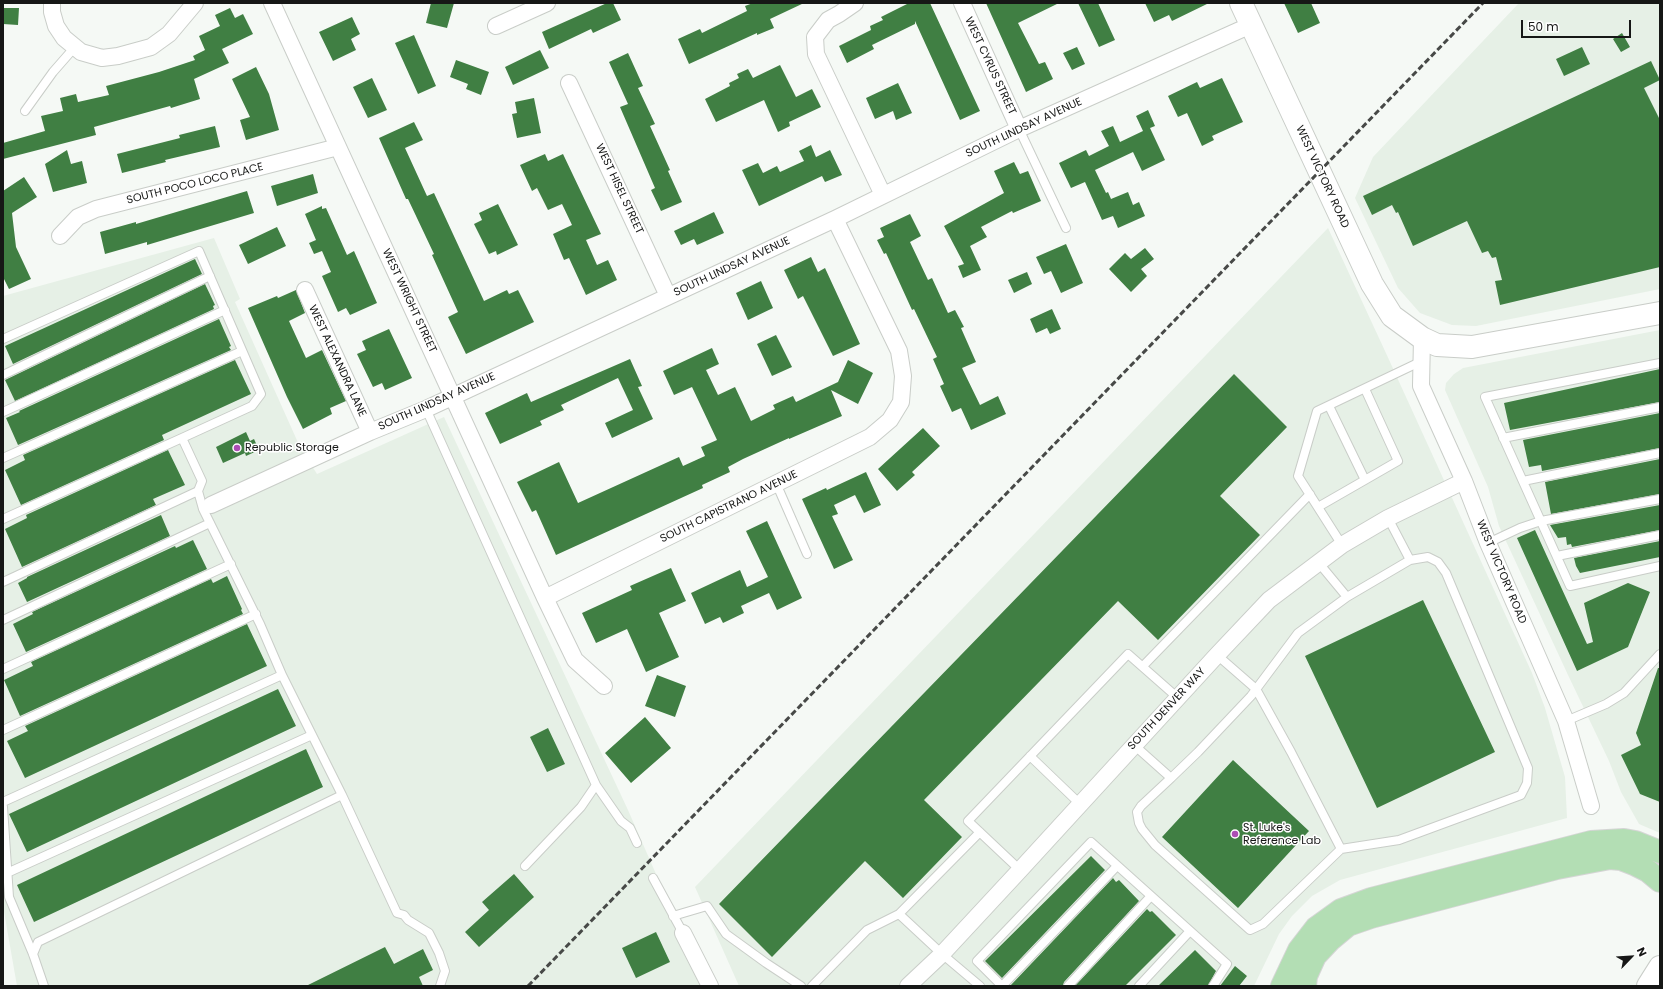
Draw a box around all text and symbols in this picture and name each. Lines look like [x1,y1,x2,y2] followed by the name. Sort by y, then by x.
[1523,12,1633,38] scale bar
[962,15,1018,117] street label: WEST CYRUS STREET
[1528,18,1559,35] text: 50 m
[964,95,1084,161] street label: SOUTH LINDSAY AVENUE
[1292,124,1352,230] street label: WEST VICTORY ROAD
[592,142,646,236] street label: WEST HISEL STREET
[125,161,265,207] street label: SOUTH POCO LOCO PLACE
[672,234,792,300] street label: SOUTH LINDSAY AVENUE
[379,247,439,355] street label: WEST WRIGHT STREET
[305,303,369,419] street label: WEST ALEXANDRA LANE
[377,370,497,434] street label: SOUTH LINDSAY AVENUE
[245,441,339,455] place label: Republic Storage
[232,443,242,453] marker: Republic Storage
[658,468,800,546] street label: SOUTH CAPISTRANO AVENUE
[1473,518,1529,626] street label: WEST VICTORY ROAD
[1126,665,1208,753] street label: SOUTH DENVER WAY
[1243,821,1321,847] place label: St. Luke's Reference Lab
[1230,829,1240,839] marker: St. Luke's Reference Lab
[1611,937,1651,977] north arrow
[1633,945,1651,959] text: N

